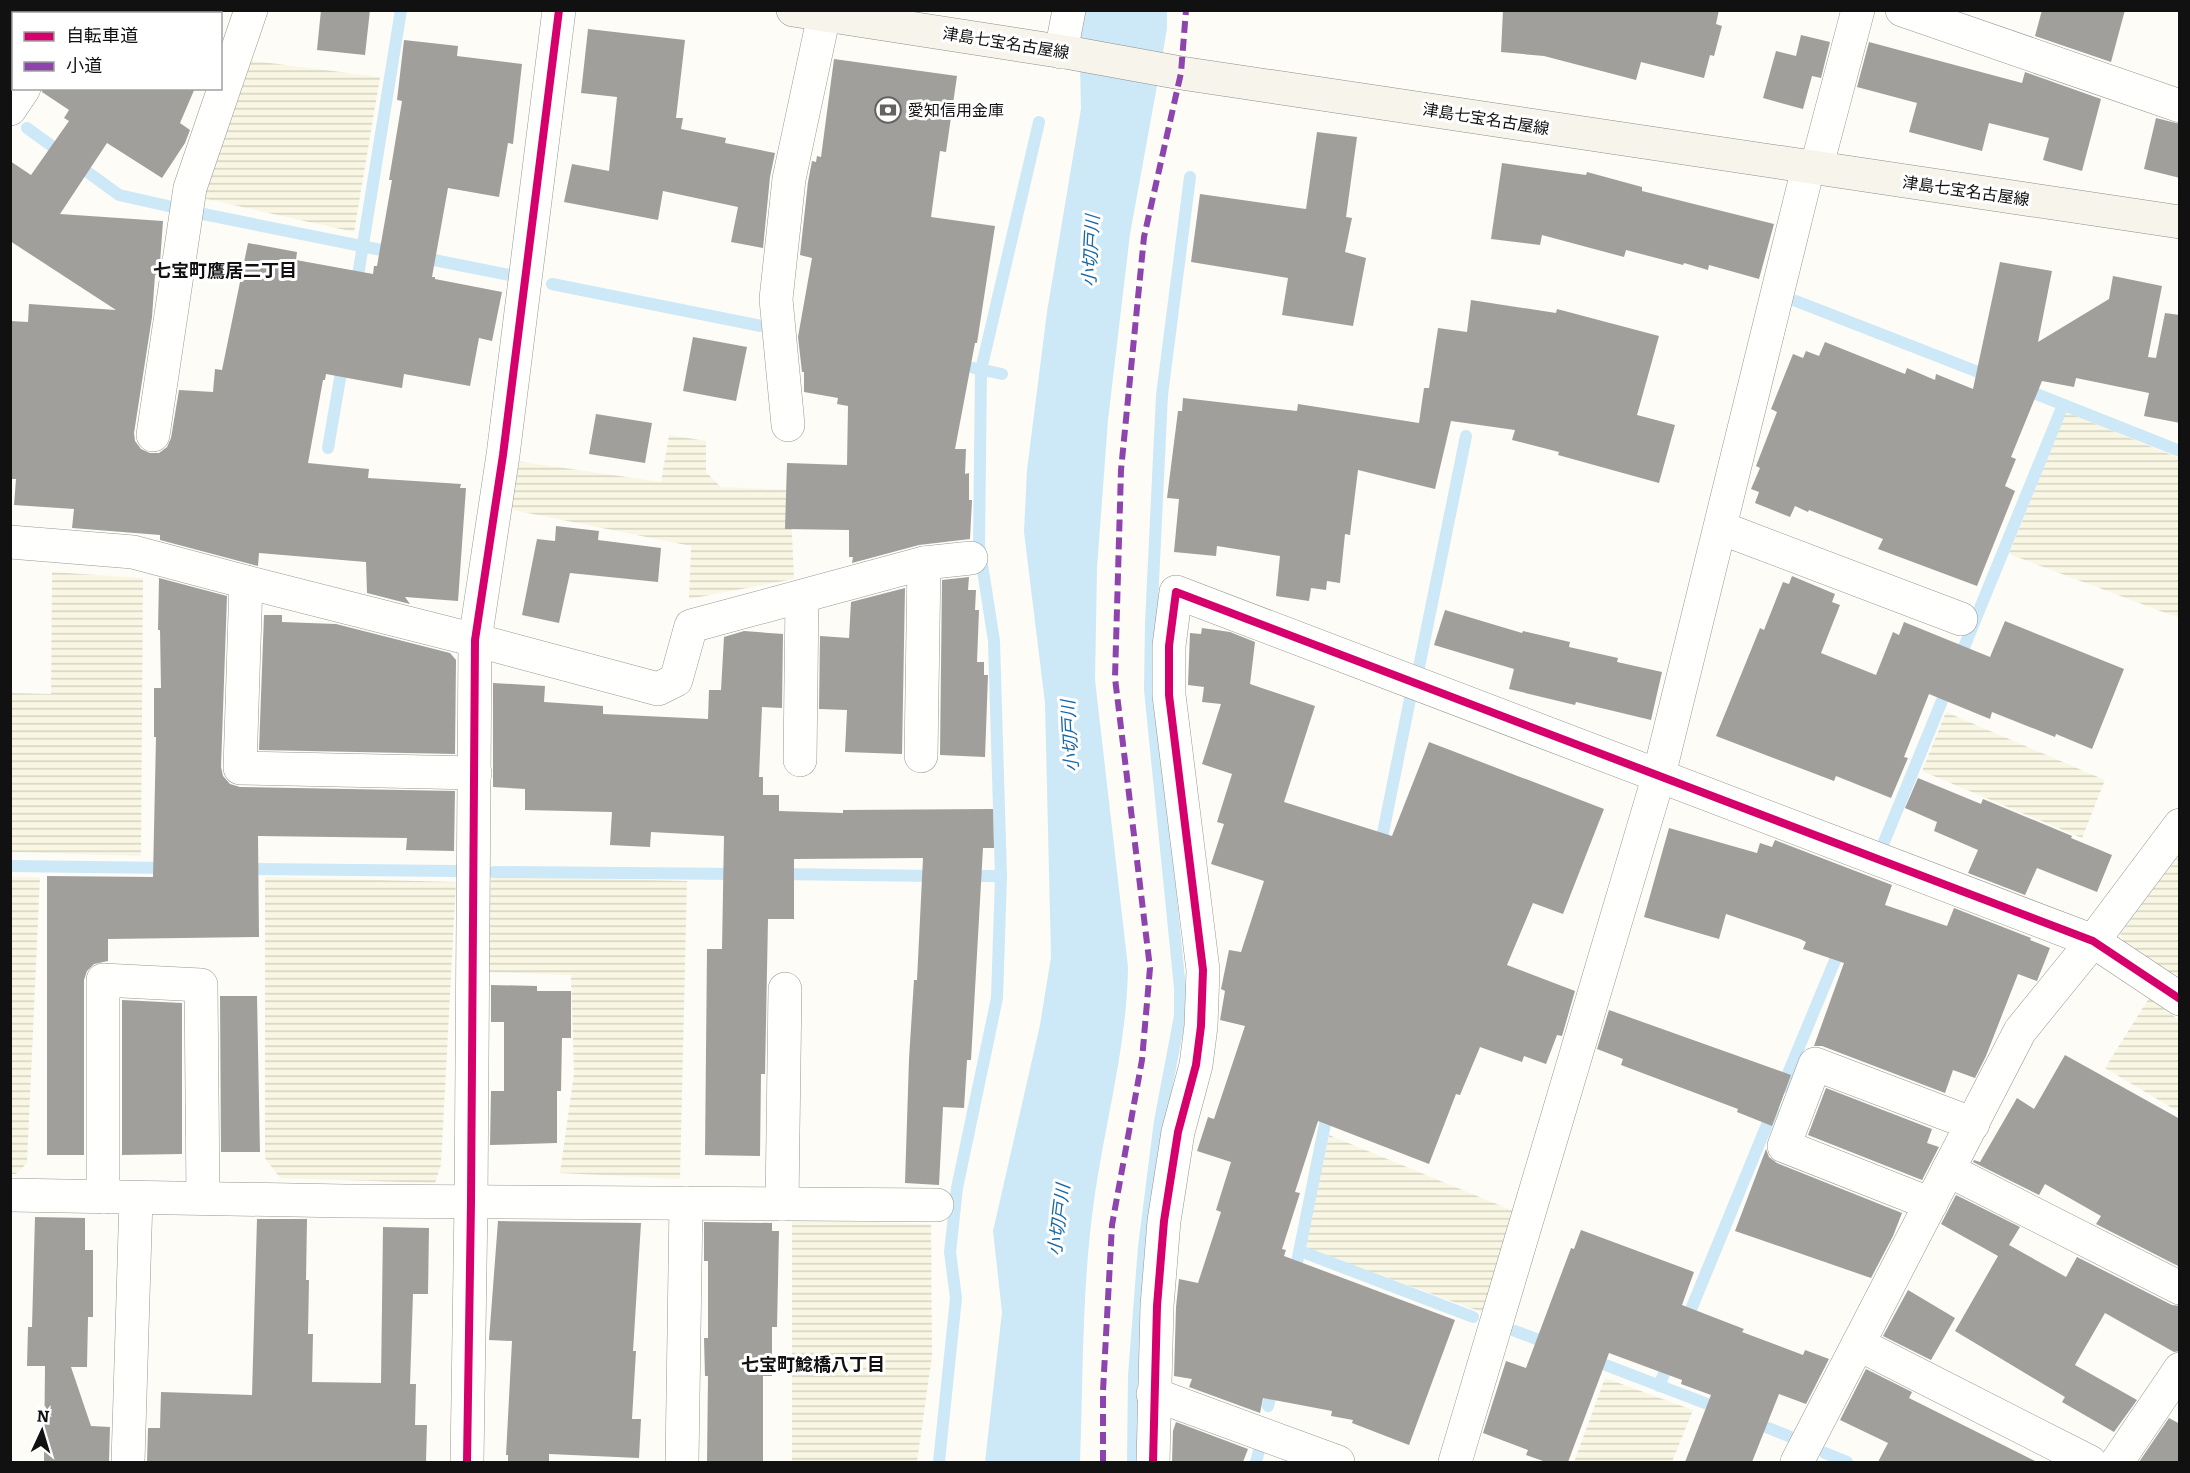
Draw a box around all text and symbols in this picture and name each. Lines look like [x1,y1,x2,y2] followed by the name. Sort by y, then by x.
[12,12,222,90] legend
[941,24,1071,62] street label: 津島七宝名古屋線
[66,25,138,47] text: 自転車道
[66,55,102,77] text: 小道
[873,95,903,125] bank icon: 愛知信用金庫
[1421,100,1551,138] street label: 津島七宝名古屋線
[908,101,1004,120] place label: 愛知信用金庫
[1901,173,2031,209] street label: 津島七宝名古屋線
[1078,212,1104,288] water label: 小切戸川
[153,260,297,282] district label: 七宝町鷹居二丁目
[1057,697,1083,773] water label: 小切戸川
[1044,1181,1075,1257] water label: 小切戸川
[741,1354,885,1376] district label: 七宝町鯰橋八丁目
[12,1401,72,1461] north arrow
[36,1407,50,1426] text: N

